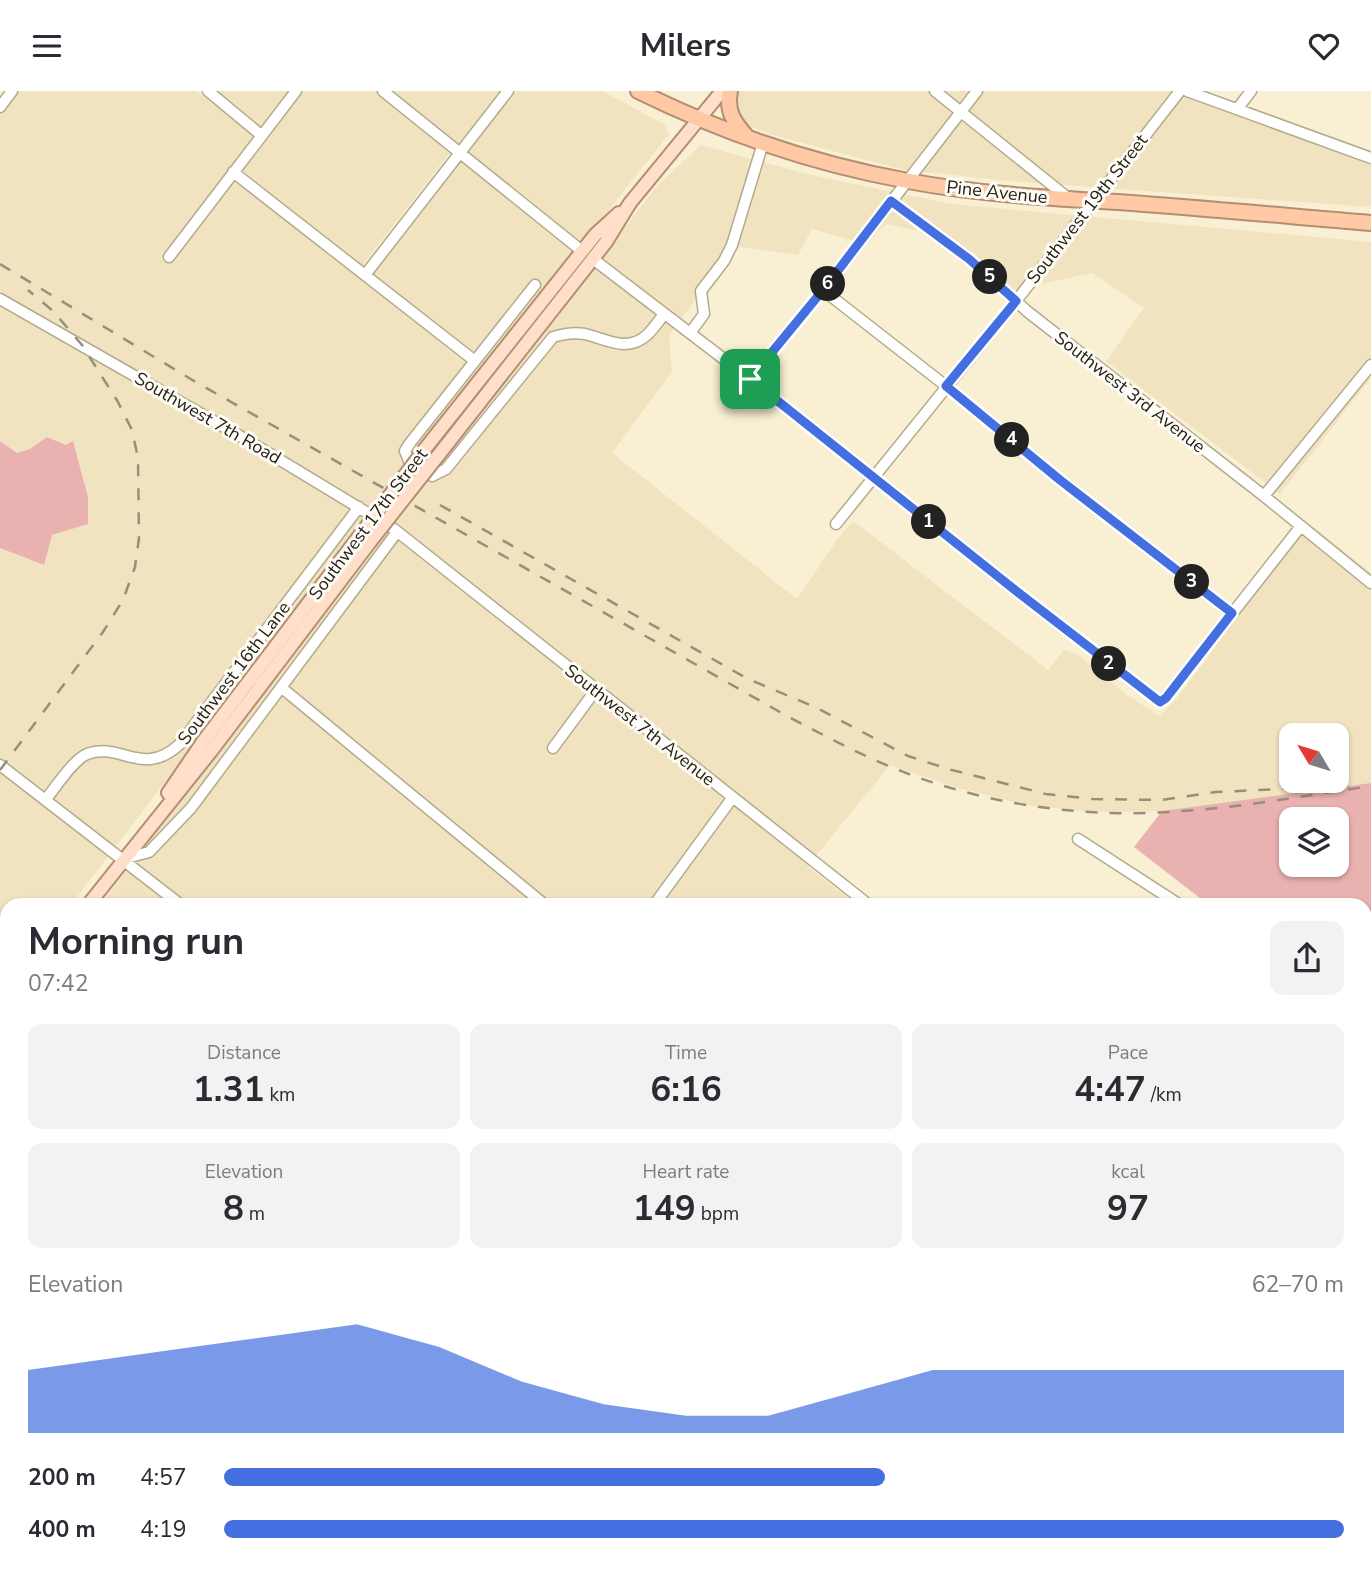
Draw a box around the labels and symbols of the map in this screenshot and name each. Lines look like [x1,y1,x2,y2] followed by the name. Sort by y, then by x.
[1021,129,1153,289] street label: Southwest 19th Street
[945,175,1049,209] street label: Pine Avenue
[972,259,1007,295] pin: 5
[810,267,846,301] pin: 6
[1050,326,1210,458] street label: Southwest 3rd Avenue
[720,349,780,409] pin
[130,366,286,470] street label: Southwest 7th Road
[995,423,1030,457] pin: 4
[303,443,433,605] street label: Southwest 17th Street
[912,505,946,539] pin: 1
[1174,565,1210,599] pin: 3
[172,596,296,750] street label: Southwest 16th Lane
[1092,647,1126,681] pin: 2
[560,659,720,791] street label: Southwest 7th Avenue
[1279,723,1349,793] north arrow

